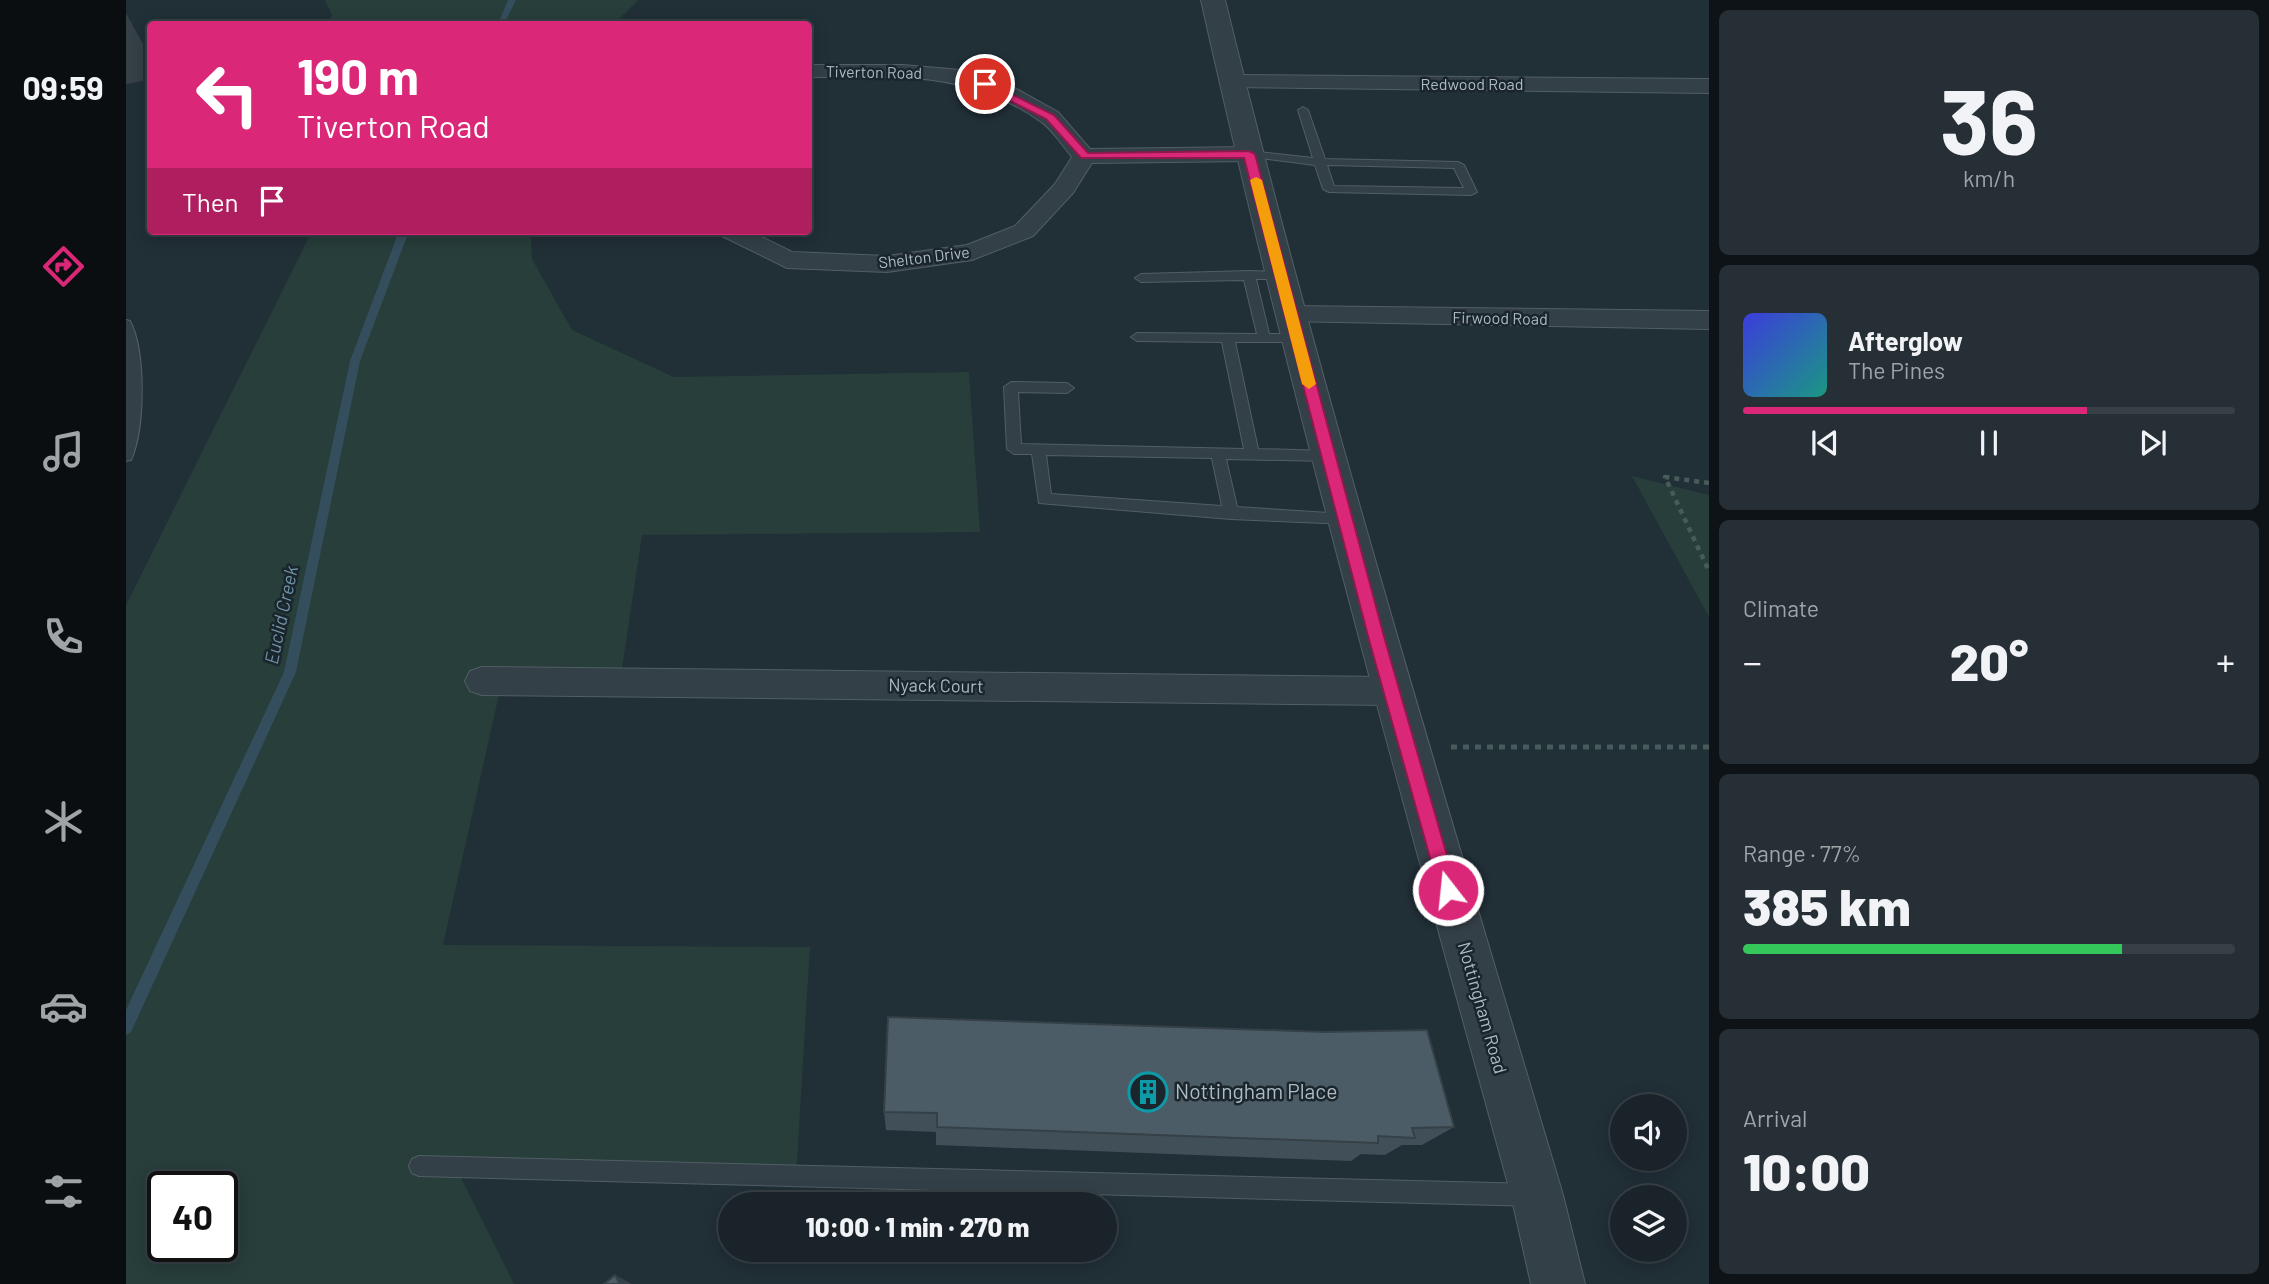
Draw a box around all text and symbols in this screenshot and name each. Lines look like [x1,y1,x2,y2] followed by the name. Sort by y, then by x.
[297,46,419,105] text: 190 m
[182,49,273,140] icon: left
[955,54,1015,114] pin
[826,61,922,82] street label: Tiverton Road
[1940,64,2038,173] text: 36
[966,65,1004,103] icon: arrive
[22,68,104,106] text: 09:59
[1420,74,1524,93] street label: Redwood Road
[297,106,490,144] text: Tiverton Road
[1963,164,2015,192] text: km/h
[253,182,291,220] icon: arrive
[182,186,239,217] text: Then
[877,241,971,272] street label: Shelton Drive
[39,242,88,291] icon: directions
[1452,307,1548,328] street label: Firwood Road
[1848,325,1963,356] text: Afterglow
[1848,356,1945,384] text: The Pines
[1806,424,1844,462] icon: previous
[1970,424,2008,462] icon: pause
[2134,424,2172,462] icon: next
[39,427,88,476] icon: music
[259,563,302,666] water label: Euclid Creek
[1743,594,1819,622] text: Climate
[39,612,88,661] icon: phone
[1950,629,2028,691] text: 20°
[1743,638,1762,684] text: −
[2216,638,2235,684] text: +
[888,673,984,697] street label: Nyack Court
[39,797,88,846] icon: climate
[1743,839,1861,867] text: Range · 77%
[1411,853,1485,927] position arrow
[1743,874,1911,936] text: 385 km
[1454,939,1512,1076] street label: Nottingham Road
[39,982,88,1031] icon: car
[1127,1071,1169,1113] building icon: Nottingham Place
[1175,1078,1337,1103] place label: Nottingham Place
[1610,1094,1687,1262] map controls
[1610,1094,1687,1171] button: sound
[1743,1104,1807,1132] text: Arrival
[1743,1139,1870,1201] text: 10:00
[39,1167,88,1216] icon: filters
[147,1171,238,1262] speed limit sign: 40
[1610,1185,1687,1262] button: layers
[806,1211,1029,1242] text: 10:00 · 1 min · 270 m

